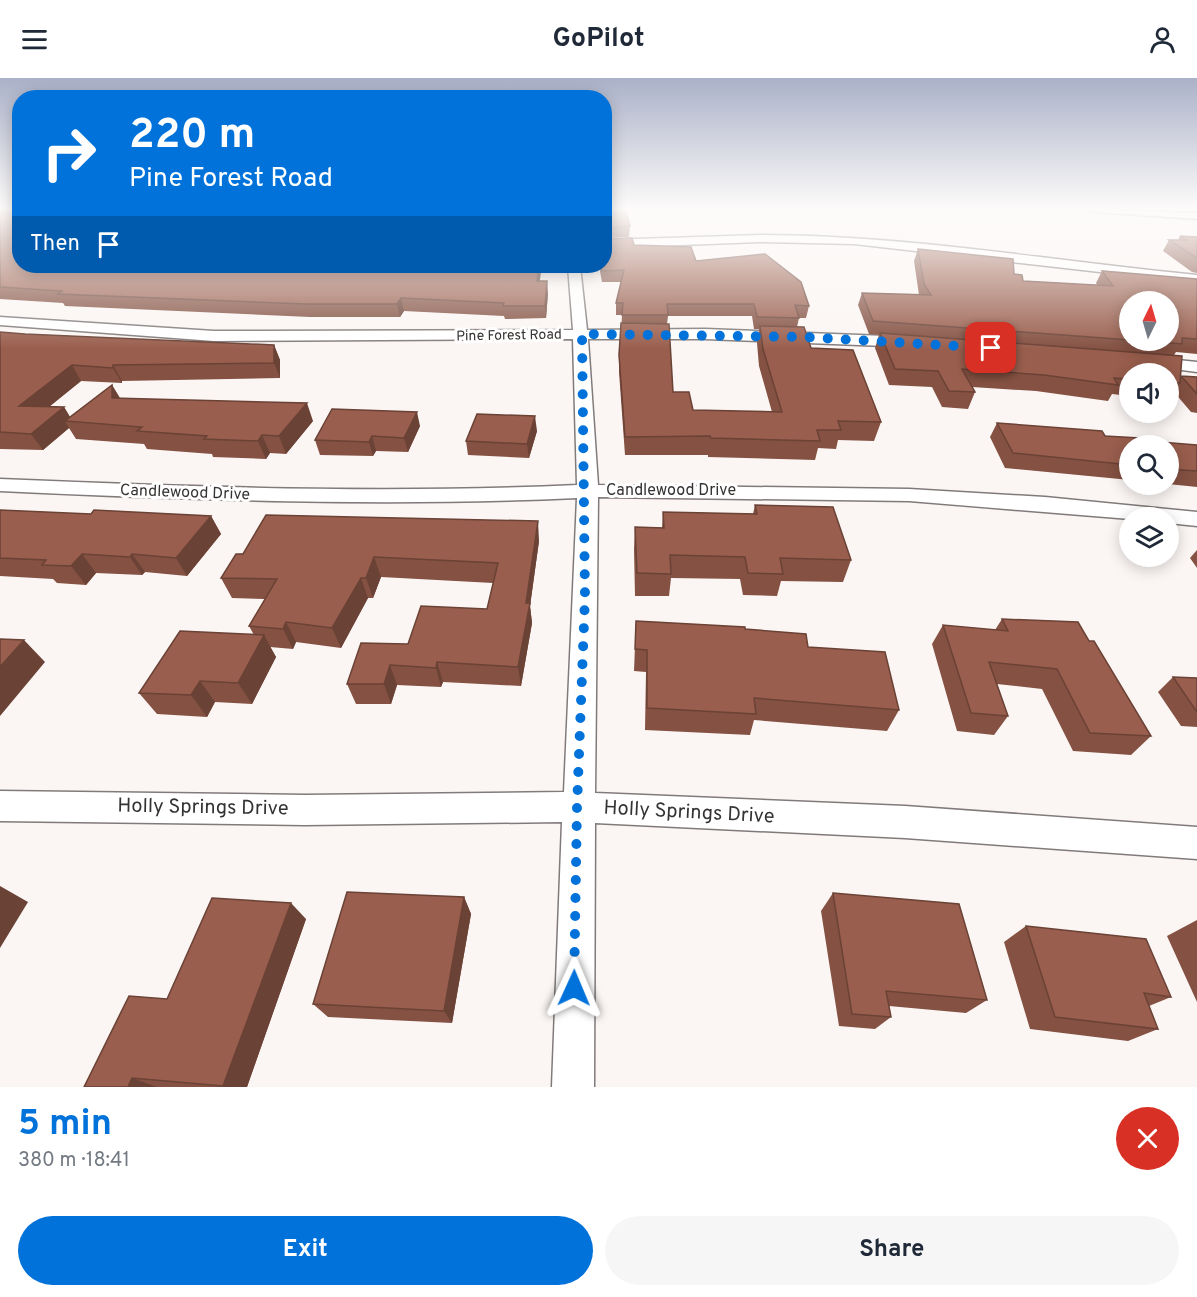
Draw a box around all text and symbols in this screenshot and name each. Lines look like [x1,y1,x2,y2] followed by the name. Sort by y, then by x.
[552,22,645,56] text: GoPilot
[18,23,51,56] icon: menu
[1146,23,1179,56] icon: person
[129,110,255,163] text: 220 m
[30,114,108,192] icon: right
[129,162,333,196] text: Pine Forest Road
[92,228,125,261] icon: arrive
[30,231,80,258] text: Then
[1119,291,1179,351] north arrow
[1119,291,1179,567] map controls
[965,322,1016,373] pin
[456,327,562,345] street label: Pine Forest Road
[974,331,1007,364] icon: arrive
[1119,363,1179,423] button: sound
[1119,435,1179,495] button: search
[120,481,250,505] street label: Candlewood Drive
[606,481,736,501] street label: Candlewood Drive
[1119,507,1179,567] button: layers
[117,794,289,822] street label: Holly Springs Drive
[603,796,775,830] street label: Holly Springs Drive
[542,956,606,1020] position arrow
[18,1102,112,1148] text: 5 min
[1116,1107,1179,1170] button: close
[18,1148,130,1174] text: 380 m · 18:41
[18,1216,593,1285] button: Exit
[605,1216,1179,1285] button: Share

